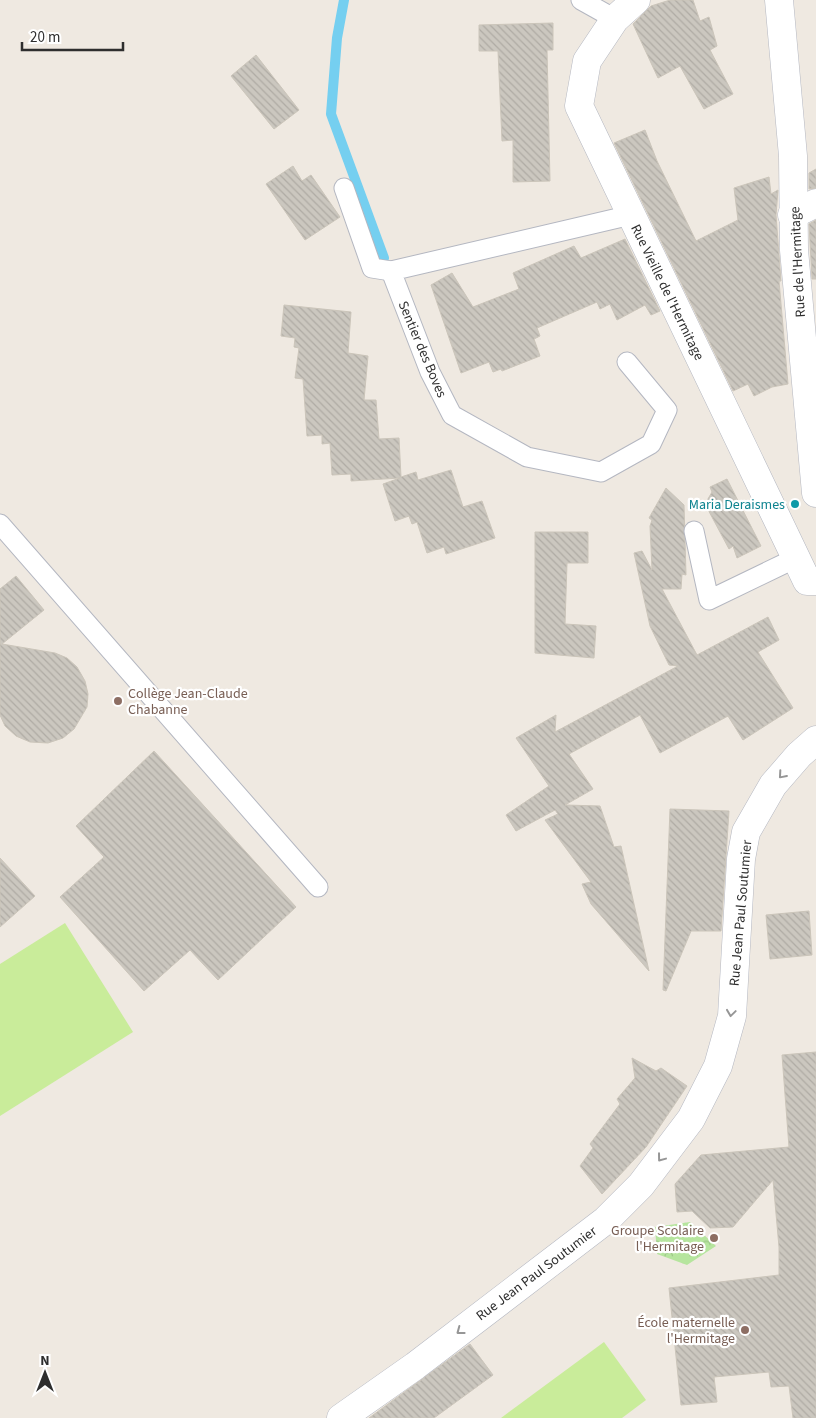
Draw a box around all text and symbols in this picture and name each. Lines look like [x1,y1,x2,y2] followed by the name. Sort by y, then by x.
[22,20,124,52] scale bar
[30,27,60,48] text: 20 m
[785,206,811,318] street label: Rue de l'Hermitage
[625,221,709,364] street label: Rue Vieille de l'Hermitage
[393,298,452,401] street label: Sentier des Boves
[689,495,785,515] place label: Maria Deraismes
[789,498,801,510] marker: Maria Deraismes
[128,684,248,720] place label: Collège Jean-Claude Chabanne
[112,695,124,707] marker: Collège Jean-Claude Chabanne
[778,769,787,778] one-way arrow
[725,839,757,987] street label: Rue Jean Paul Soutumier
[726,1010,737,1018] one-way arrow
[659,1152,667,1161] one-way arrow
[611,1221,704,1257] place label: Groupe Scolaire l'Hermitage
[472,1222,601,1326] street label: Rue Jean Paul Soutumier
[708,1232,720,1244] marker: Groupe Scolaire l'Hermitage
[637,1313,735,1349] place label: École maternelle l'Hermitage
[739,1324,751,1336] marker: École maternelle l'Hermitage
[457,1326,466,1334] one-way arrow
[20,1348,70,1398] north arrow
[40,1351,50,1371] text: N

